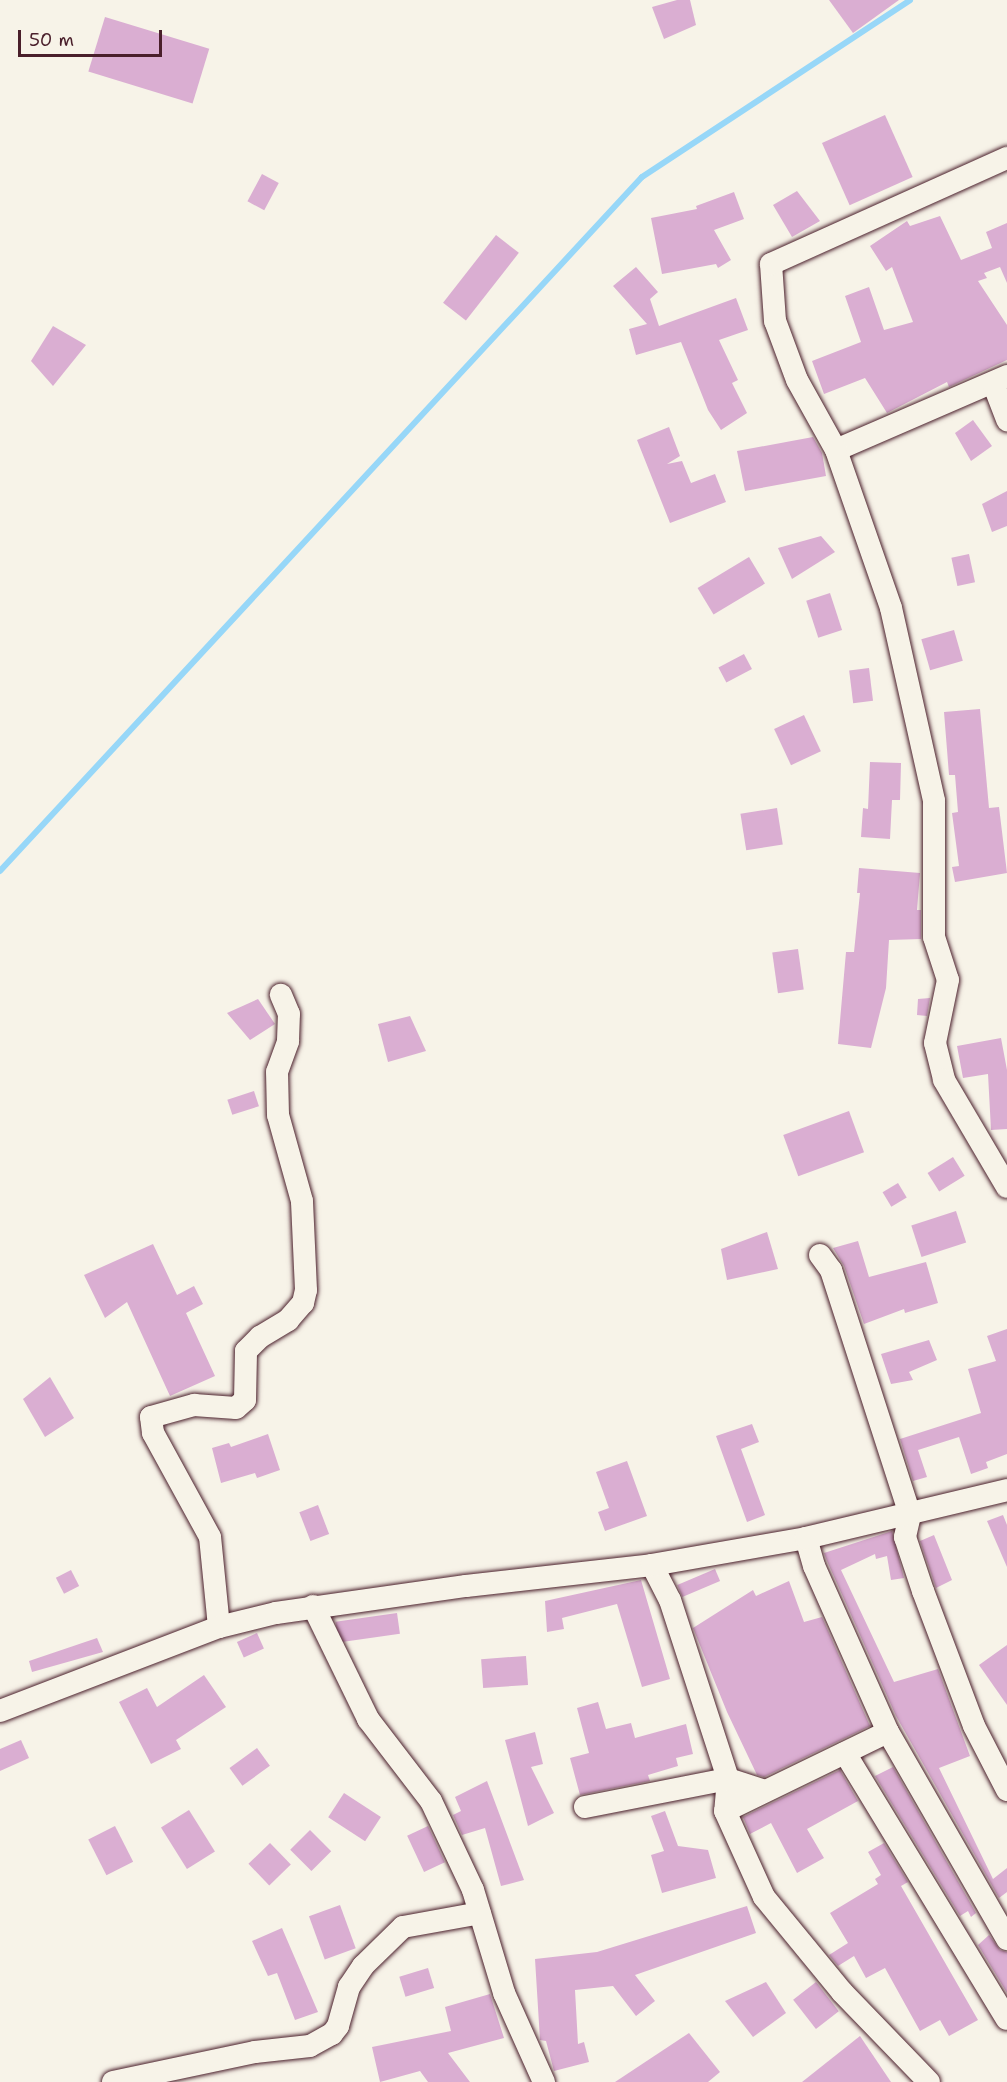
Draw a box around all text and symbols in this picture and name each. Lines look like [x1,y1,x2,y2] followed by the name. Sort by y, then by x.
[21,18,165,56] scale bar
[29,28,74,52] text: 50 m

